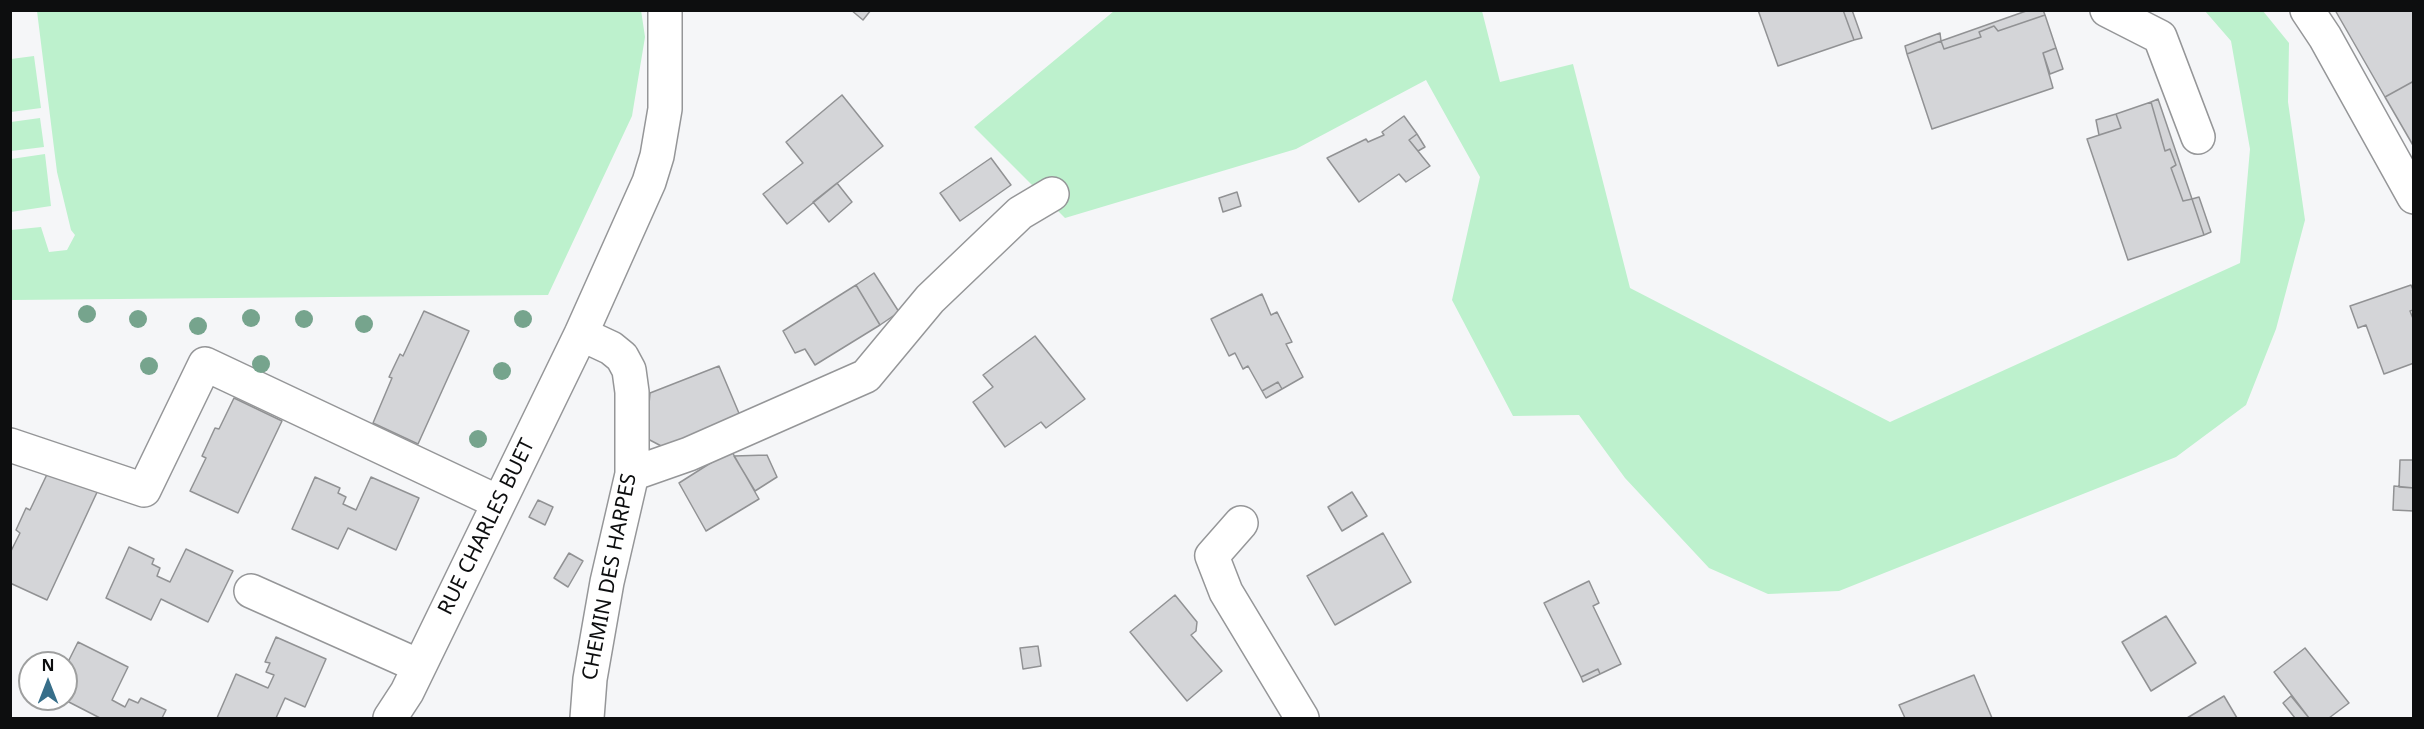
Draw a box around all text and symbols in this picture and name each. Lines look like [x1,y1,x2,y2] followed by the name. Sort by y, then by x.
[433,435,541,619] street label: RUE CHARLES BUET
[578,472,642,682] street label: CHEMIN DES HARPES
[18,651,78,711] north arrow
[41,654,55,676] text: N

